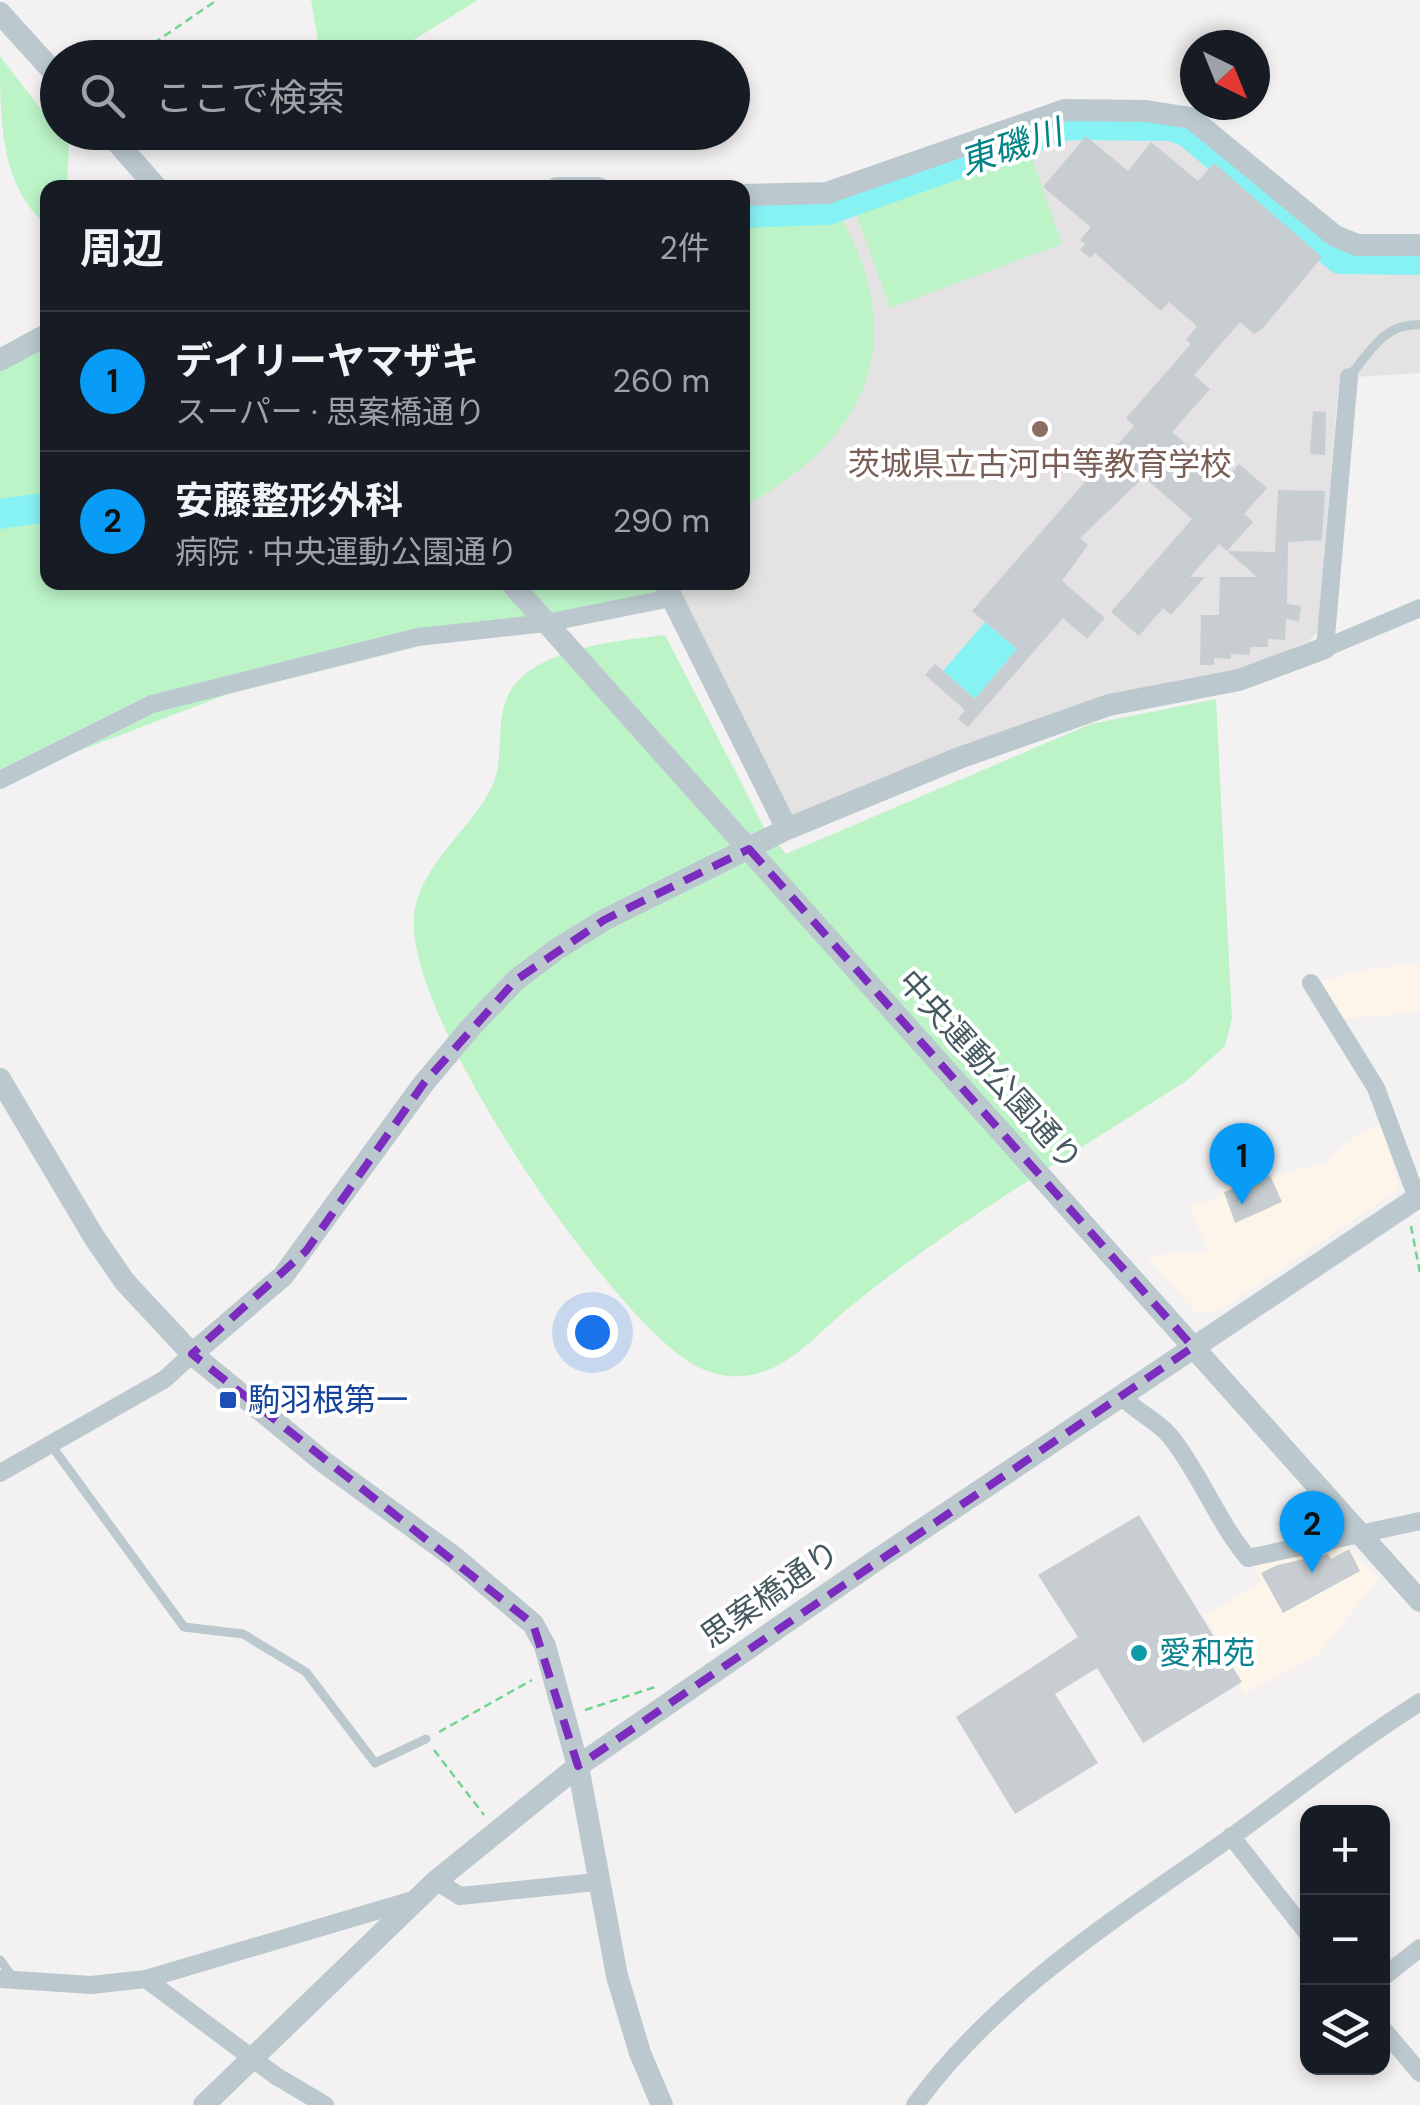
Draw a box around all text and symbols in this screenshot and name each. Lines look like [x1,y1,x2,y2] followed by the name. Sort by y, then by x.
[1180,30,1270,120] north arrow
[40,40,750,150] search box
[75,68,130,123] icon: search
[155,73,345,123] text: ここで検索
[954,108,1072,185] water label: 東磯川
[80,221,164,276] text: 周辺
[660,227,710,269] text: 2件
[175,336,479,386] text: デイリーヤマザキ
[107,360,118,402] text: 1
[613,360,710,402] text: 260 m
[175,391,486,433] text: スーパー · 思案橋通り
[1029,418,1051,440] marker: 茨城県立古河中等教育学校
[848,443,1232,485] place label: 茨城県立古河中等教育学校
[175,476,403,526] text: 安藤整形外科
[103,500,122,542] text: 2
[613,500,710,542] text: 290 m
[175,531,518,573] text: 病院 · 中央運動公園通り
[889,961,1091,1179] street label: 中央運動公園通り
[1210,1122,1274,1205] pin: 1
[567,1307,618,1358] your location
[248,1379,408,1421] place label: 駒羽根第一
[217,1389,239,1411] marker: 駒羽根第一
[1280,1490,1344,1573] pin: 2
[692,1531,848,1657] street label: 思案橋通り
[1159,1632,1255,1674] place label: 愛和苑
[1128,1642,1150,1664] marker: 愛和苑
[1300,1805,1390,2075] map controls
[1300,1805,1390,1895] button: +
[1300,1895,1390,1985] button: −
[1300,1985,1390,2075] button: layers

